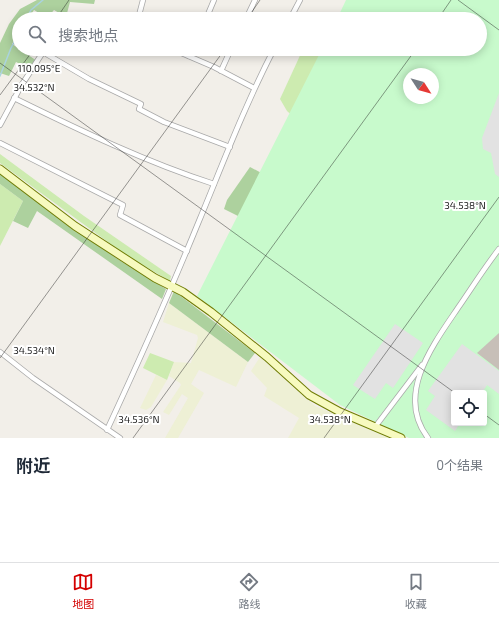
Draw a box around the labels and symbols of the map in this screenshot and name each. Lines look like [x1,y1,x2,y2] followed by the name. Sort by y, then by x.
[18,62,61,74] text: 110.095°E
[403,68,439,104] north arrow
[13,81,55,93] text: 34.532°N
[444,199,486,211] text: 34.538°N
[13,344,55,356] text: 34.534°N
[118,413,160,425] text: 34.536°N
[309,413,351,425] text: 34.538°N

